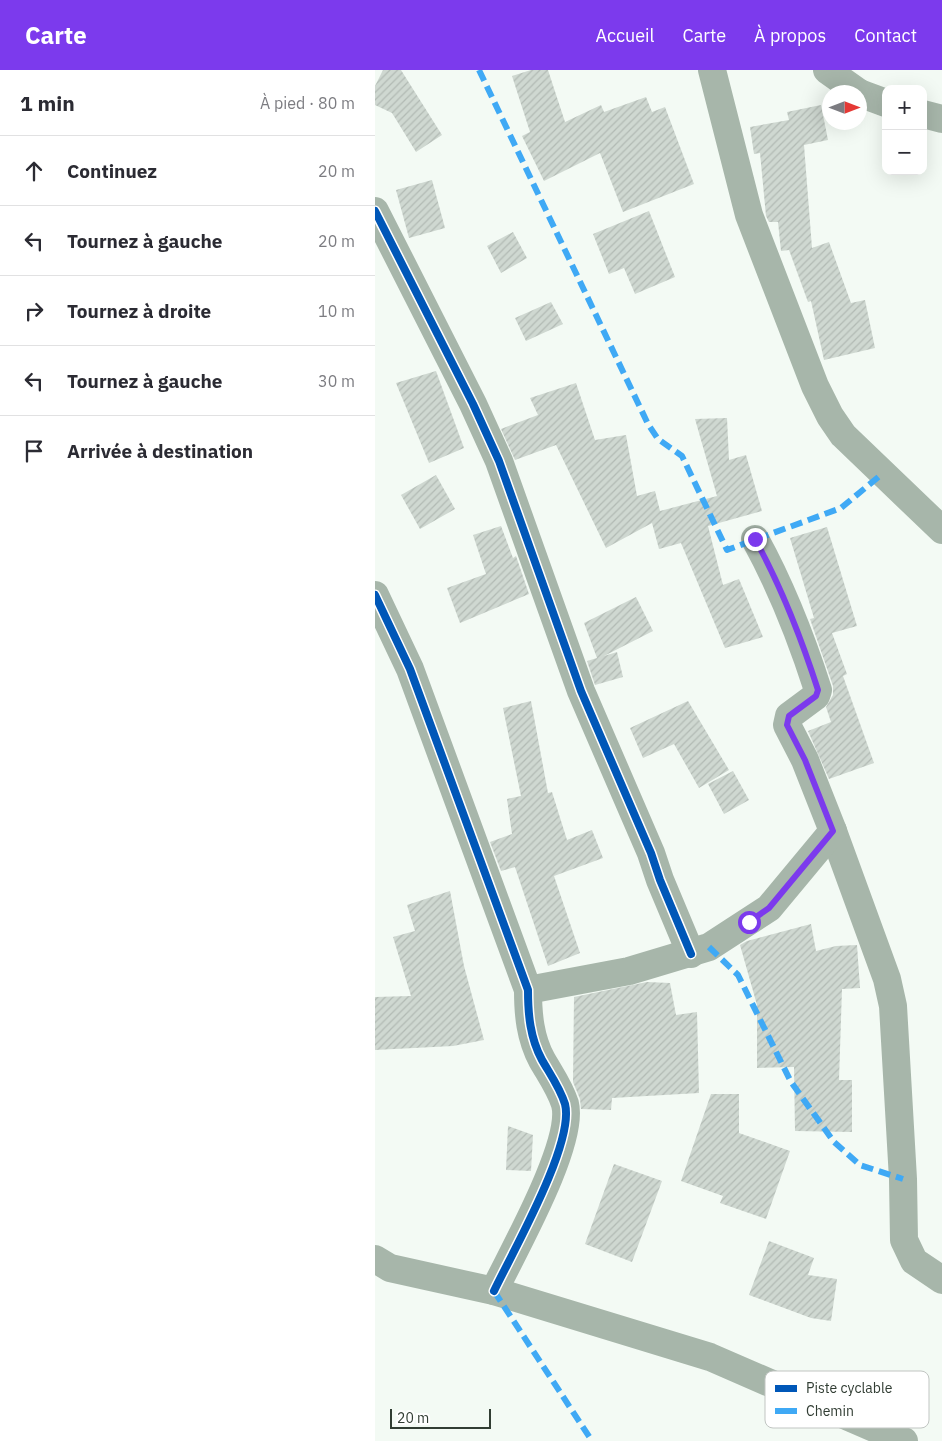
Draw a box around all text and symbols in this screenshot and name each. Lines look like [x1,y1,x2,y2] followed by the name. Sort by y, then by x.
[25,19,87,51] text: Carte
[595,24,654,47] text: Accueil
[682,24,726,47] text: Carte
[754,24,826,47] text: À propos
[854,24,917,47] text: Contact
[822,85,867,130] north arrow
[882,85,927,175] map controls
[882,85,927,130] button: +
[20,89,75,117] text: 1 min
[260,93,355,113] text: À pied · 80 m
[882,130,927,175] button: −
[20,157,48,185] icon: ahead
[67,159,157,183] text: Continuez
[318,161,355,181] text: 20 m
[20,227,48,255] icon: left
[67,229,223,253] text: Tournez à gauche
[318,231,355,251] text: 20 m
[20,297,48,325] icon: right
[67,299,211,323] text: Tournez à droite
[318,301,355,321] text: 10 m
[20,367,48,395] icon: left
[67,369,223,393] text: Tournez à gauche
[318,371,355,391] text: 30 m
[20,437,48,465] icon: arrive
[67,439,253,463] text: Arrivée à destination
[744,528,767,551] route end
[738,911,761,934] route start
[765,1371,929,1428] legend
[806,1379,893,1397] text: Piste cyclable
[806,1402,854,1420] text: Chemin
[390,1406,491,1429] scale bar
[397,1409,429,1427] text: 20 m

